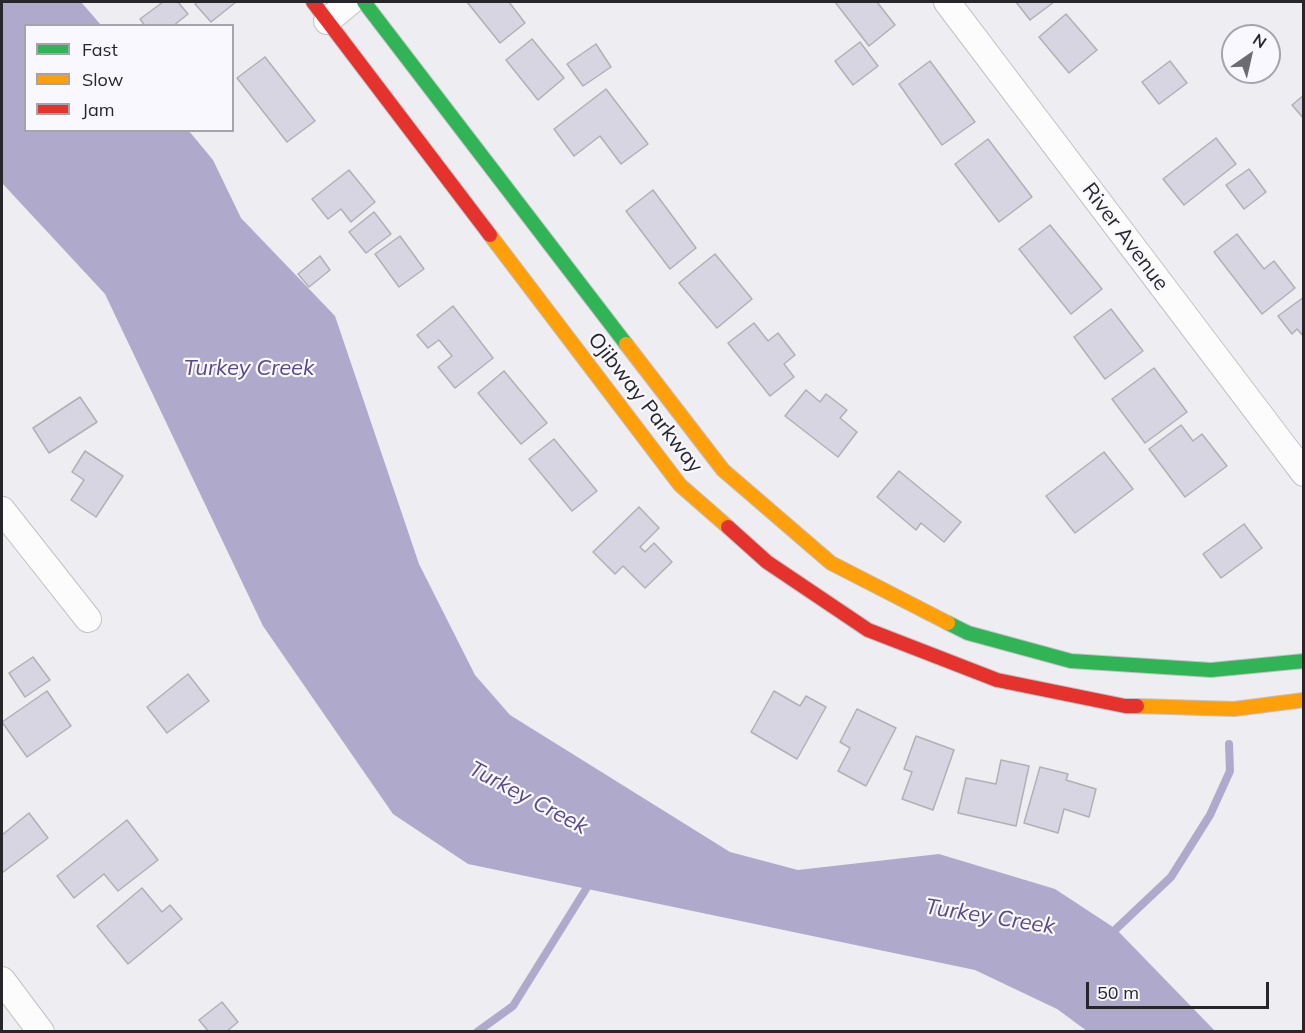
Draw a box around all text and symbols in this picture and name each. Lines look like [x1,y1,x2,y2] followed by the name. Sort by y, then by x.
[24,24,234,132] legend
[1221,24,1281,84] north arrow
[1249,29,1271,52] text: N
[82,38,118,61] text: Fast
[82,68,123,91] text: Slow
[82,98,115,121] text: Jam
[1076,178,1174,296] street label: River Avenue
[582,328,708,478] street label: Ojibway Parkway
[184,355,314,381] water label: Turkey Creek
[464,756,592,840] water label: Turkey Creek
[923,894,1057,940] water label: Turkey Creek
[1089,970,1272,1008] scale bar
[1097,981,1139,1004] text: 50 m

